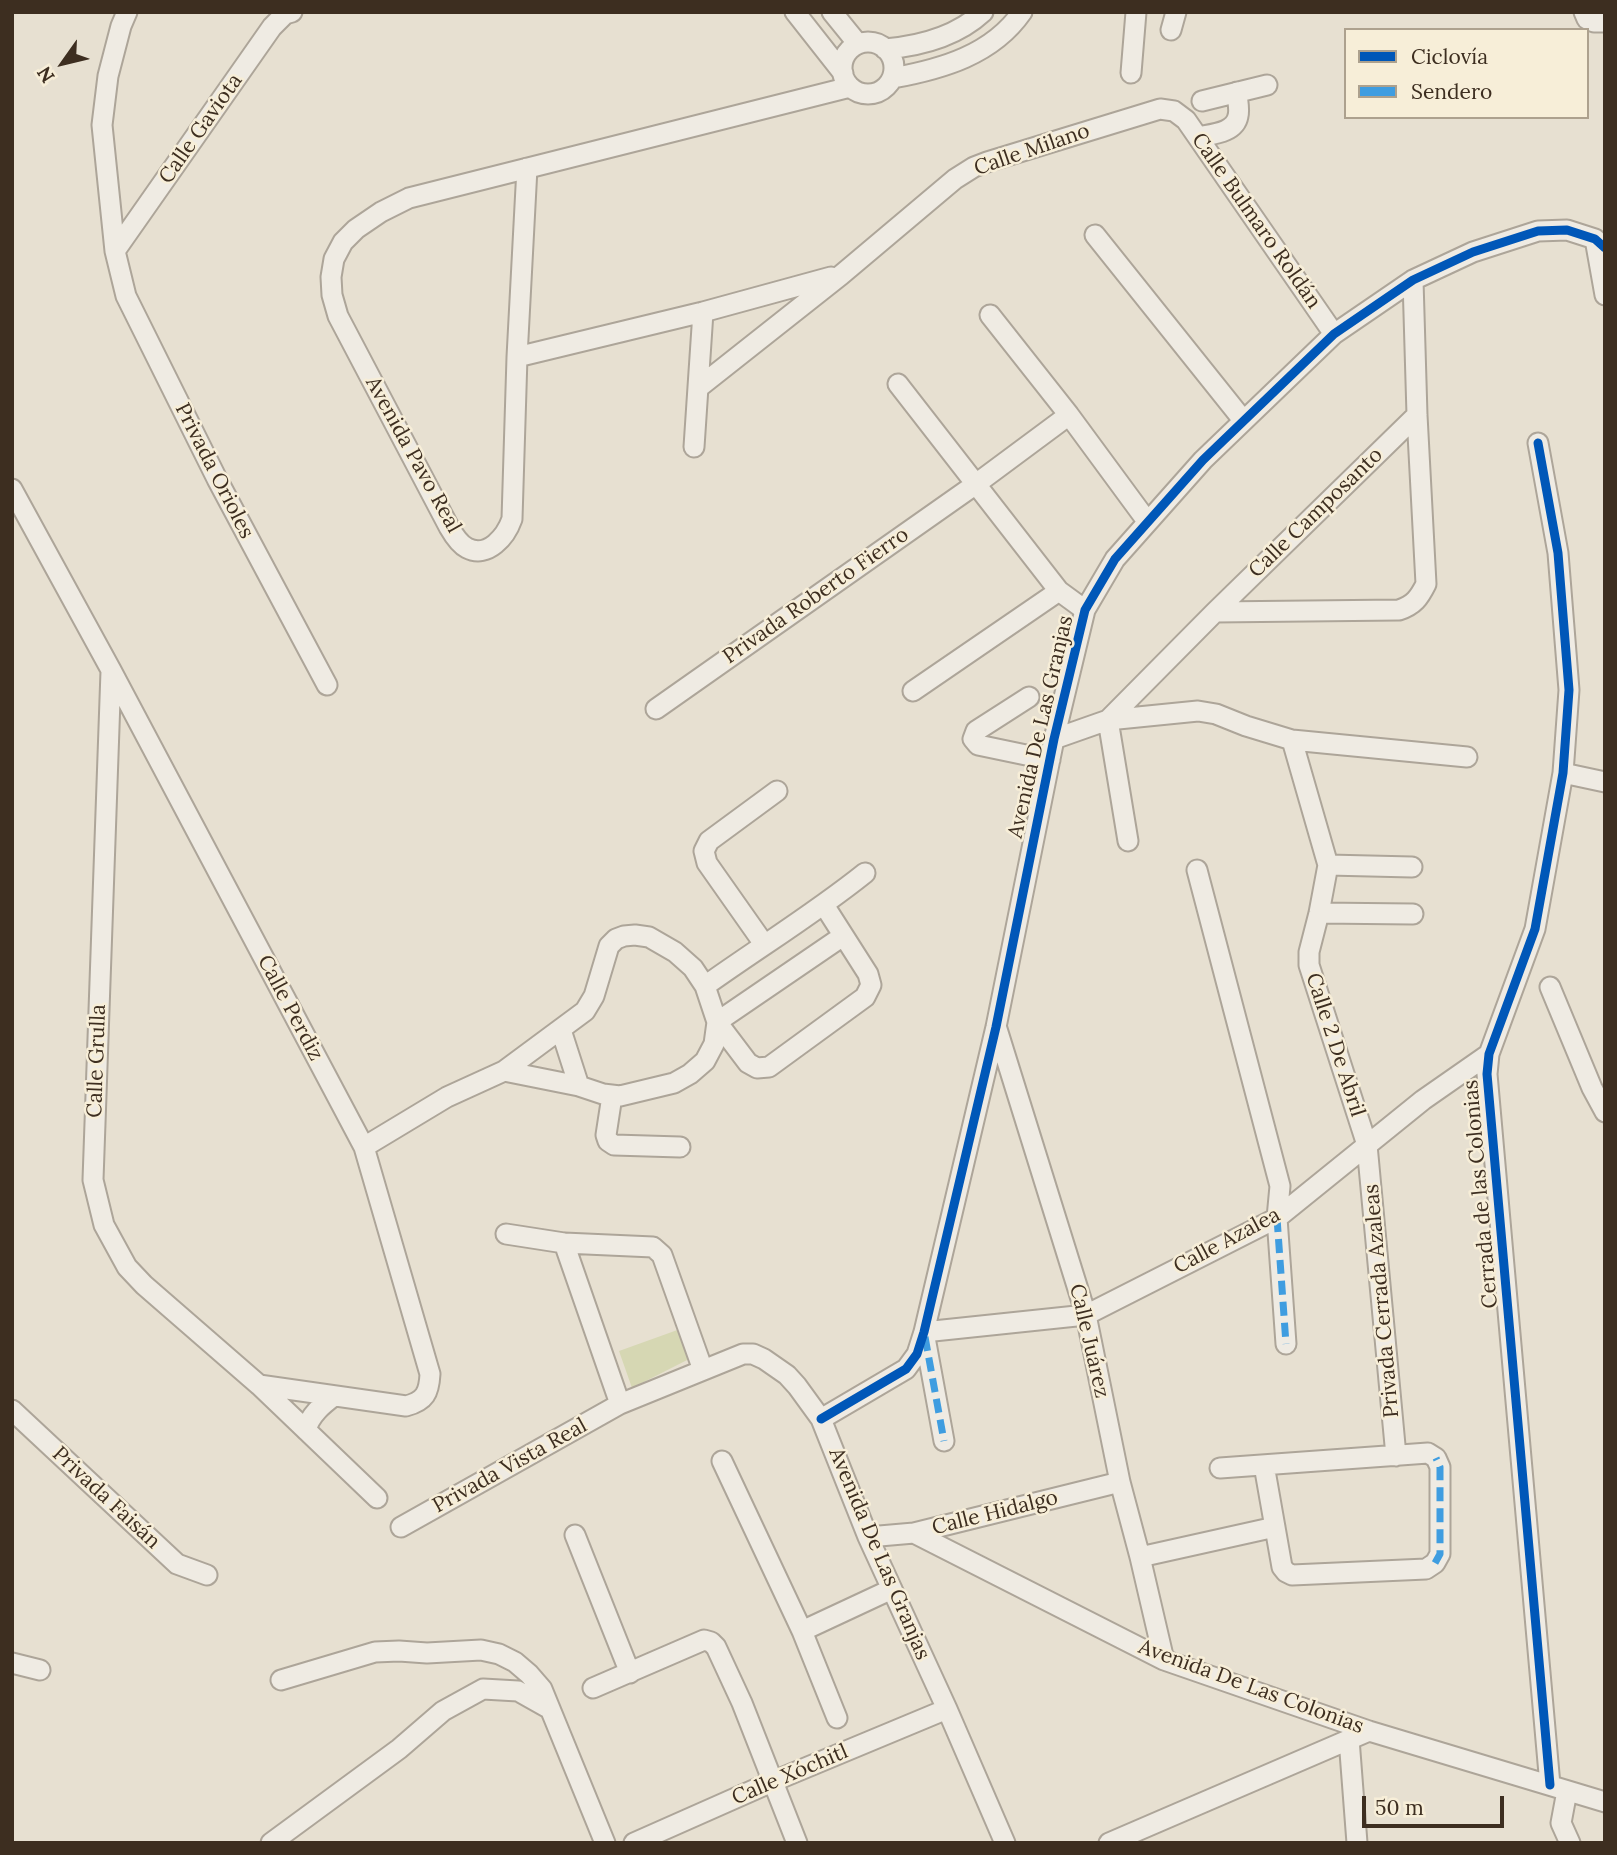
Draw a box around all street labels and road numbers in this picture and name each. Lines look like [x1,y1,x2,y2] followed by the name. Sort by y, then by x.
[154,69,248,189] street label: Calle Gaviota
[971,118,1093,182] street label: Calle Milano
[1186,128,1326,314] street label: Calle Bulmaro Roldán
[360,373,466,537] street label: Avenida Pavo Real
[169,399,259,543] street label: Privada Orioles
[1244,443,1388,583] street label: Calle Camposanto
[718,522,914,670] street label: Privada Roberto Fierro
[1003,613,1079,841] street label: Avenida De Las Granjas
[252,951,328,1065] street label: Calle Perdiz
[1300,970,1370,1120] street label: Calle 2 De Abril
[82,1004,112,1118] street label: Calle Grulla
[1458,1079,1504,1309] street label: Cerrada de las Colonias
[1359,1183,1405,1419] street label: Privada Cerrada Azaleas
[1169,1202,1285,1280] street label: Calle Azalea
[1064,1282,1114,1400] street label: Calle Juárez
[429,1413,591,1519] street label: Privada Vista Real
[47,1442,165,1554] street label: Privada Faisán
[823,1444,935,1664] street label: Avenida De Las Granjas
[929,1485,1061,1541] street label: Calle Hidalgo
[1135,1635,1367,1739] street label: Avenida De Las Colonias
[728,1739,852,1811] street label: Calle Xóchitl

